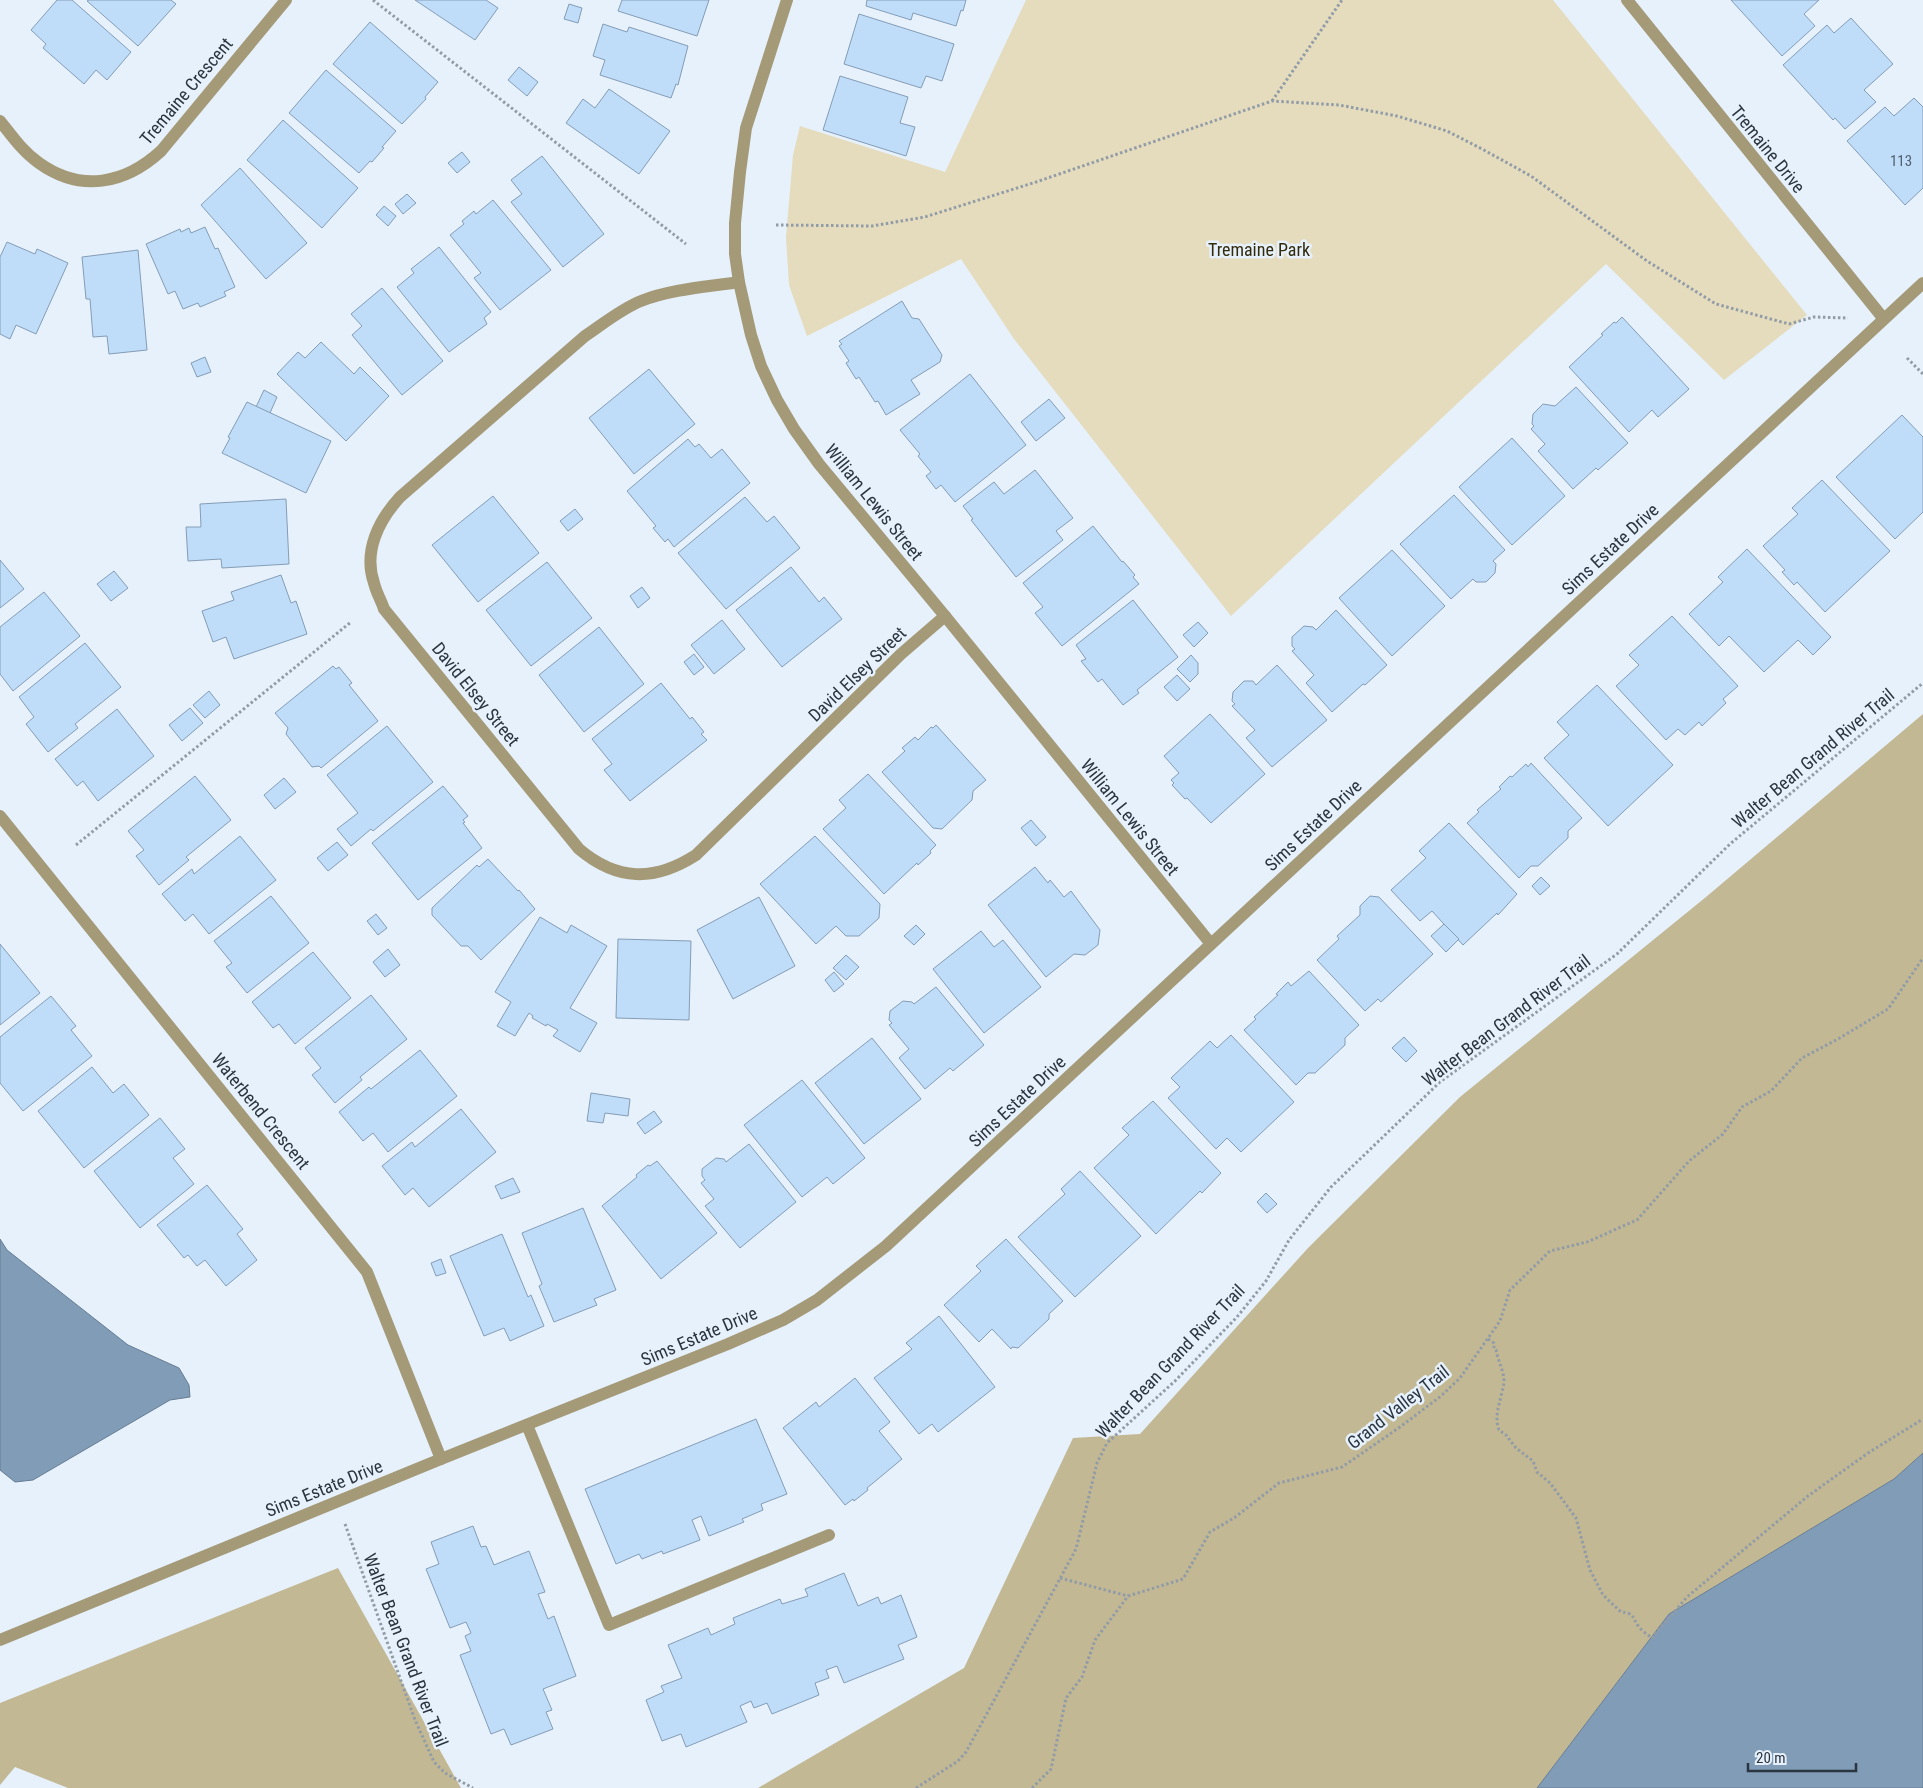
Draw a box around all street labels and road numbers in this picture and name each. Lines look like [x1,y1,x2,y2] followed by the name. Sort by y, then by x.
[135,33,237,149] street label: Tremaine Crescent
[1726,101,1810,197] street label: Tremaine Drive
[821,439,927,565] street label: William Lewis Street
[1557,499,1663,599] street label: Sims Estate Drive
[804,622,910,726] street label: David Elsey Street
[428,638,524,750] street label: David Elsey Street
[1728,684,1898,832] street label: Walter Bean Grand River Trail
[1077,754,1183,880] street label: William Lewis Street
[1260,775,1366,875] street label: Sims Estate Drive
[1418,950,1594,1090] street label: Walter Bean Grand River Trail
[208,1049,314,1173] street label: Waterbend Crescent
[964,1051,1070,1151] street label: Sims Estate Drive
[1091,1280,1249,1442] street label: Walter Bean Grand River Trail
[638,1302,760,1370] street label: Sims Estate Drive
[1343,1361,1453,1453] street label: Grand Valley Trail
[262,1455,386,1521] street label: Sims Estate Drive
[359,1550,453,1750] street label: Walter Bean Grand River Trail

